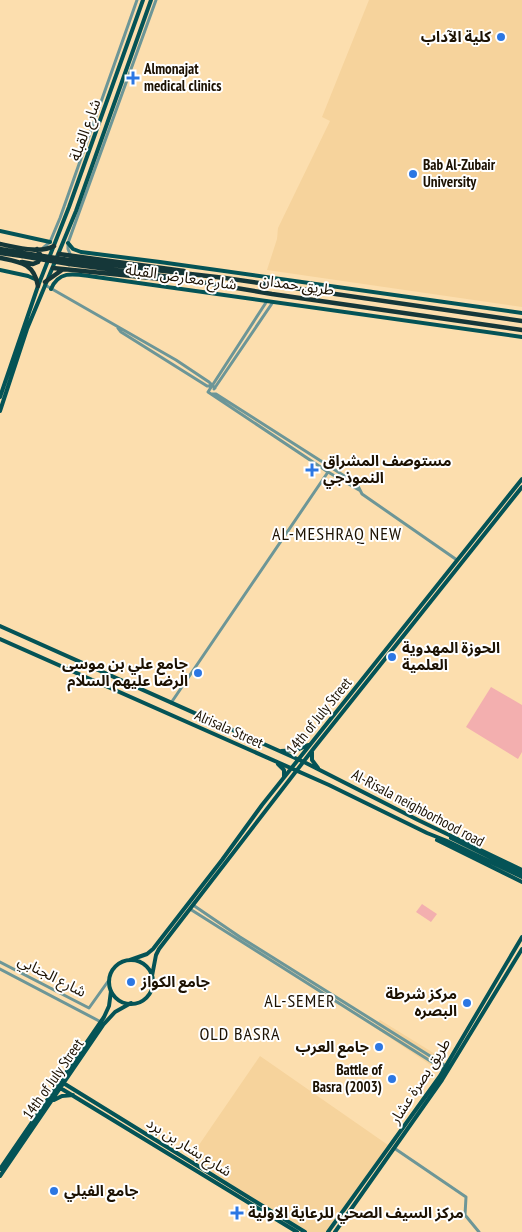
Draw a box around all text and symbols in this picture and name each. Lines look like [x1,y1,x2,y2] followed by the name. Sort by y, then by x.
[421,27,491,46] place label: كلية الآداب
[495,31,507,43] marker: كلية الآداب
[143,59,221,95] place label: Almonajat medical clinics
[126,71,140,85] marker: Almonajat medical clinics
[65,96,107,164] street label: شارع القبلة
[423,155,496,191] place label: Bab Al-Zubair University
[407,168,419,180] marker: Bab Al-Zubair University
[124,259,238,297] street label: شارع معارض القبلة
[259,270,335,300] street label: طريق حمدان
[323,451,452,489] place label: مستوصف المشراق النموذجي
[305,463,319,477] marker: مستوصف المشراق النموذجي
[272,522,402,545] district label: AL-MESHRAQ NEW
[402,638,500,674] place label: الحوزة المهدوية العلمية
[386,651,398,663] marker: الحوزة المهدوية العلمية
[62,654,189,692] place label: جامع علي بن موسى الرضا عليهم السلام
[192,667,204,679] marker: جامع علي بن موسى الرضا عليهم السلام
[282,673,356,758] street label: 14th of July Street
[192,705,266,752] street label: Alrisala Street
[349,764,488,851] street label: Al-Risala neighborhood road
[14,950,90,1004] street label: شارع الجنابي
[140,972,210,993] place label: جامع الكواز
[125,976,137,988] marker: جامع الكواز
[386,984,457,1020] place label: مركز شرطة البصره
[264,989,336,1012] district label: AL-SEMER
[461,997,473,1009] marker: مركز شرطة البصره
[199,1022,281,1045] district label: OLD BASRA
[384,1034,455,1129] street label: طريق بصرة عشار
[18,1035,87,1123] street label: 14th of July Street
[295,1037,370,1058] place label: جامع العرب
[373,1041,385,1053] marker: جامع العرب
[313,1060,383,1096] place label: Battle of Basra (2003)
[386,1073,398,1085] marker: Battle of Basra (2003)
[141,1113,236,1183] street label: شارع بشار بن برد
[64,1181,139,1202] place label: جامع الفيلي
[48,1185,60,1197] marker: جامع الفيلي
[248,1203,464,1224] place label: مركز السيف الصحي للرعاية الاولية
[230,1206,244,1220] marker: مركز السيف الصحي للرعاية الاولية

